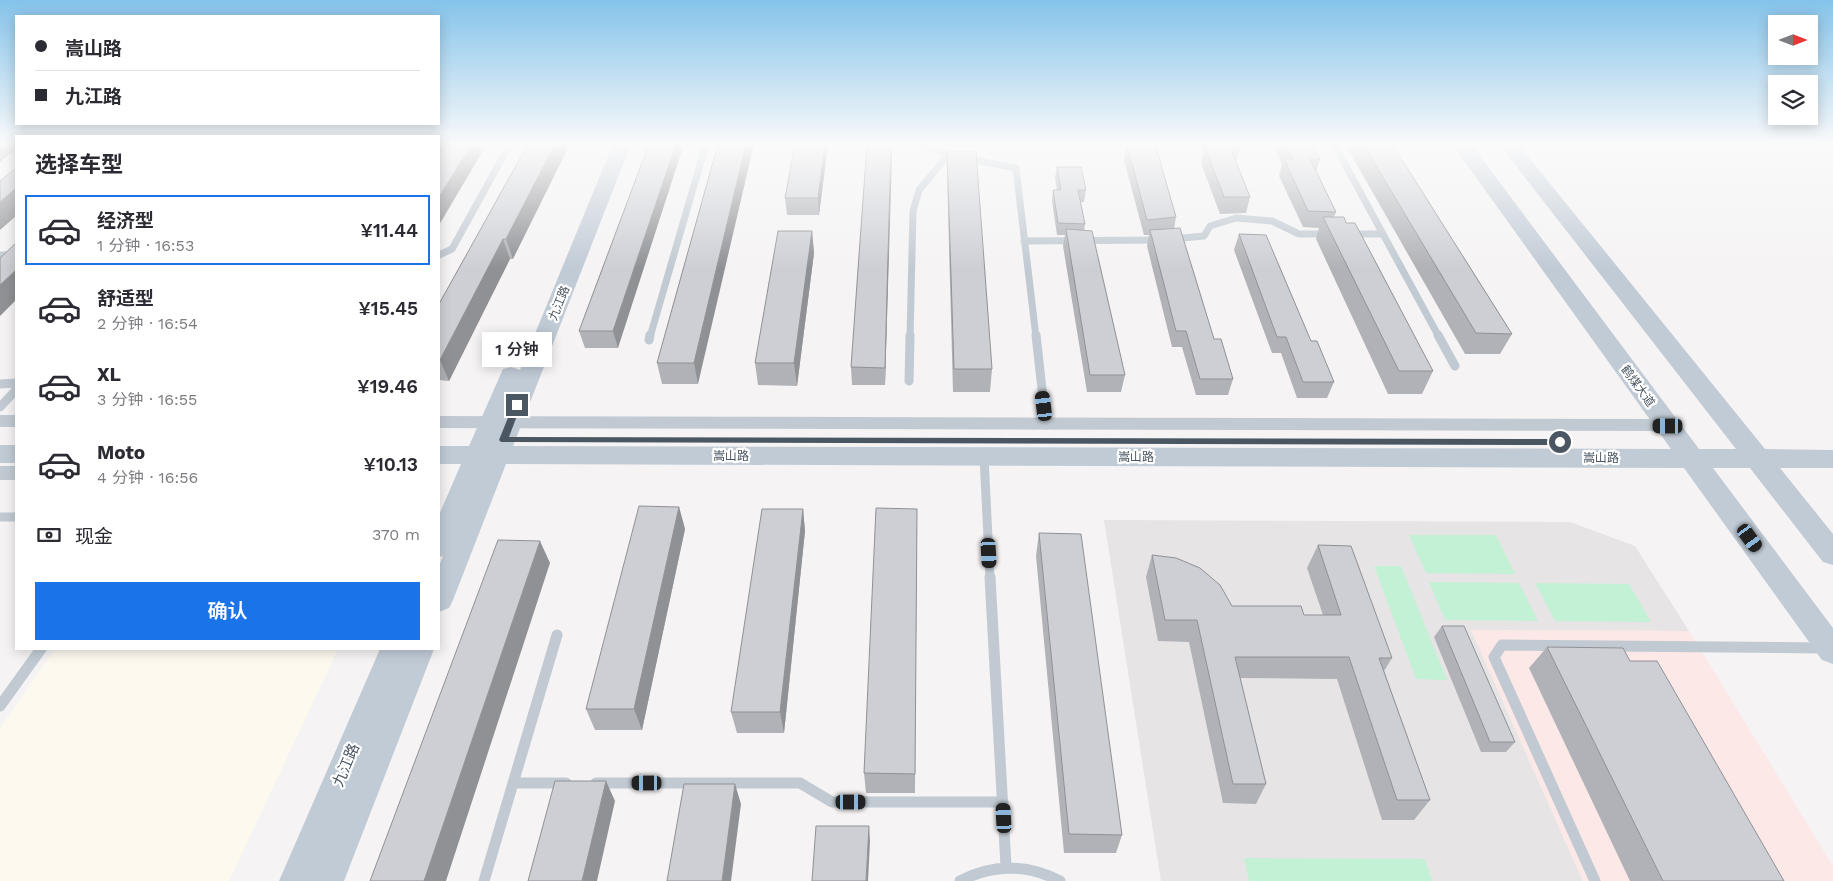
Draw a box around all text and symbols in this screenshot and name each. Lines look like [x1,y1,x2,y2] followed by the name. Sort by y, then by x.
[1768,15,1818,65] north arrow
[1768,15,1818,125] map controls
[65,37,122,60] text: 嵩山路
[1768,75,1818,125] button: layers
[65,85,122,108] text: 九江路
[35,152,123,177] text: 选择车型
[37,208,82,253] icon: car
[97,209,154,232] text: 经济型
[361,219,418,242] text: ¥11.44
[97,236,194,255] text: 1 分钟 · 16:53
[546,284,572,322] street label: 九江路
[37,286,82,331] icon: car
[97,287,154,310] text: 舒适型
[358,297,418,320] text: ¥15.45
[97,314,198,333] text: 2 分钟 · 16:54
[482,332,552,368] callout: 1 分钟
[495,340,539,359] text: 1 分钟
[1618,362,1658,410] street label: 鹤煤大道
[97,363,121,386] text: XL
[37,364,82,409] icon: car
[357,375,418,398] text: ¥19.46
[97,390,197,409] text: 3 分钟 · 16:55
[1034,390,1053,422] car
[506,394,528,416] route end
[1653,419,1683,434] car
[1549,431,1571,453] route start
[97,441,145,464] text: Moto
[37,442,82,487] icon: car
[713,449,749,463] street label: 嵩山路
[1118,450,1154,464] street label: 嵩山路
[1583,451,1619,465] street label: 嵩山路
[364,453,418,476] text: ¥10.13
[97,468,198,487] text: 4 分钟 · 16:56
[35,521,63,549] icon: cash
[1735,521,1764,555] car
[75,525,113,548] text: 现金
[372,525,420,544] text: 370 m
[980,538,997,568] car
[35,582,420,640] button: 确认
[329,741,363,789] street label: 九江路
[632,776,662,791] car
[836,795,866,810] car
[995,803,1012,833] car

